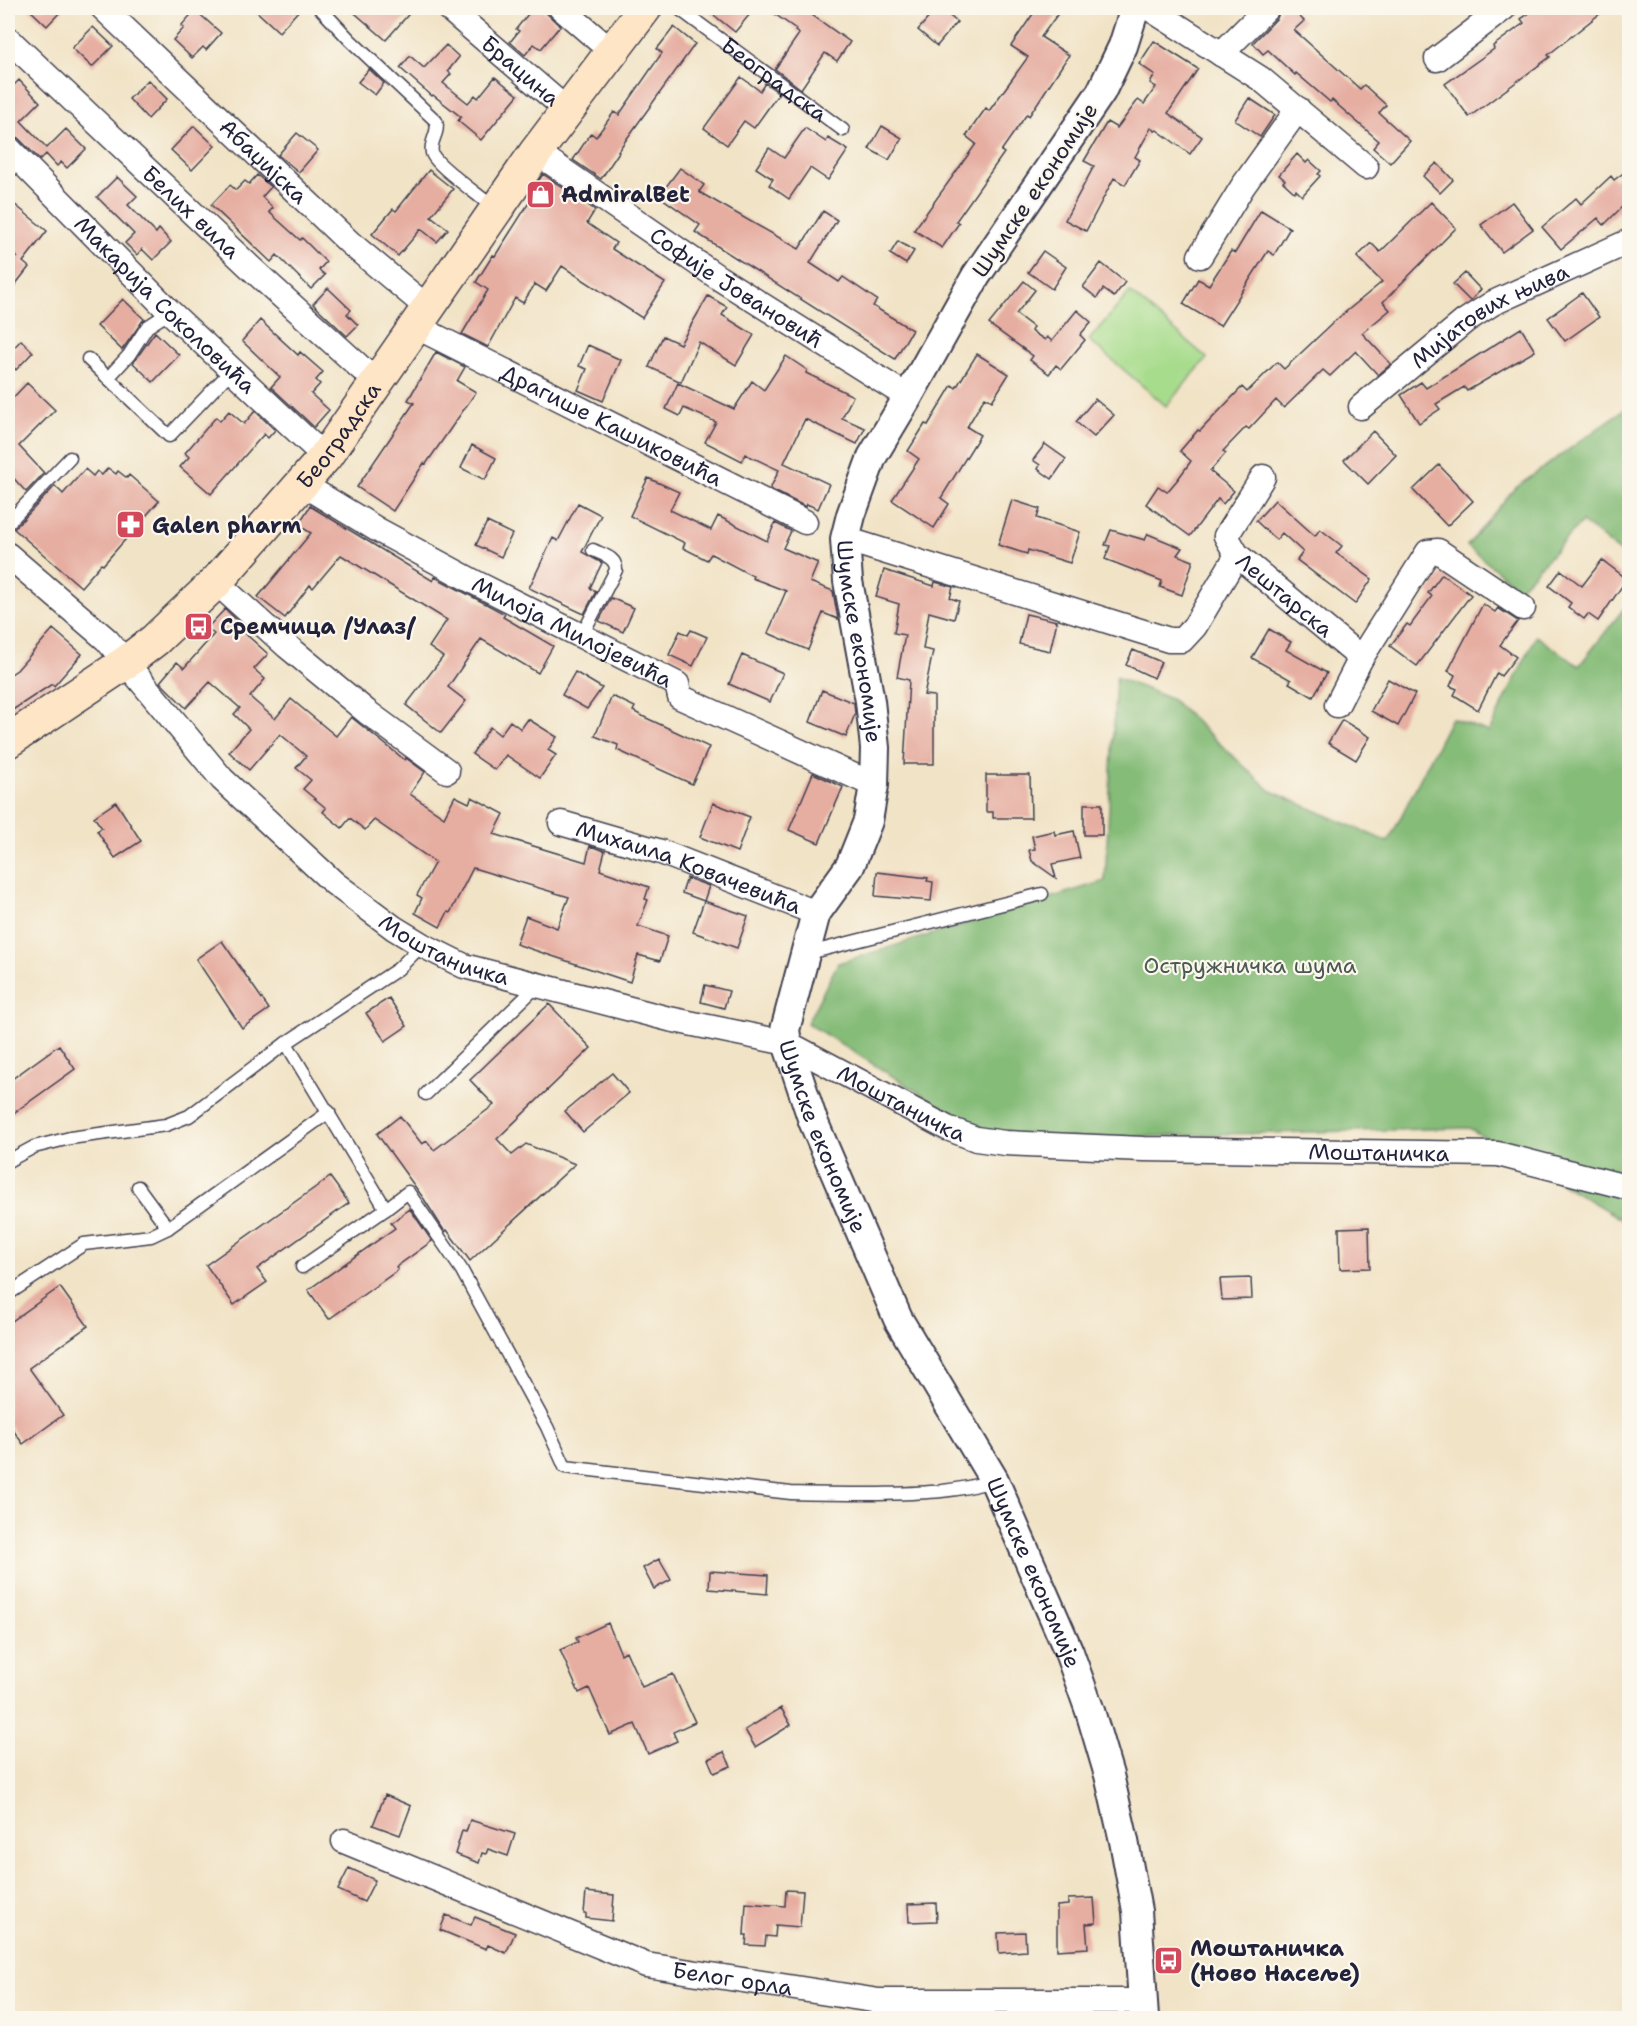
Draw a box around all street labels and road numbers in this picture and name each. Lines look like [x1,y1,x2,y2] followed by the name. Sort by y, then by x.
[475,29,567,113] street label: Брацина
[716,30,834,128] street label: Београдска
[966,97,1104,283] street label: Шумске економије
[213,112,314,210] street label: Абаџијска
[136,159,247,265] street label: Белих вила
[68,209,263,400] street label: Макарија Соколовића
[644,220,829,354] street label: Софије Јовановић
[1404,256,1573,375] street label: Мијатових њива
[496,357,728,493] street label: Драгише Кашиковића
[290,376,387,494] street label: Београдска
[831,539,889,744] street label: Шумске економије
[1230,546,1340,644] street label: Лештарска
[467,569,678,694] street label: Милоја Милојевића
[573,814,806,920] street label: Михаила Ковачевића
[373,907,513,992] street label: Моштаничка
[772,1036,874,1237] street label: Шумске економије
[832,1058,970,1148] street label: Моштаничка
[1308,1137,1450,1168] street label: Моштаничка
[980,1473,1088,1672] street label: Шумске економије
[671,1955,795,2002] street label: Белог орла

